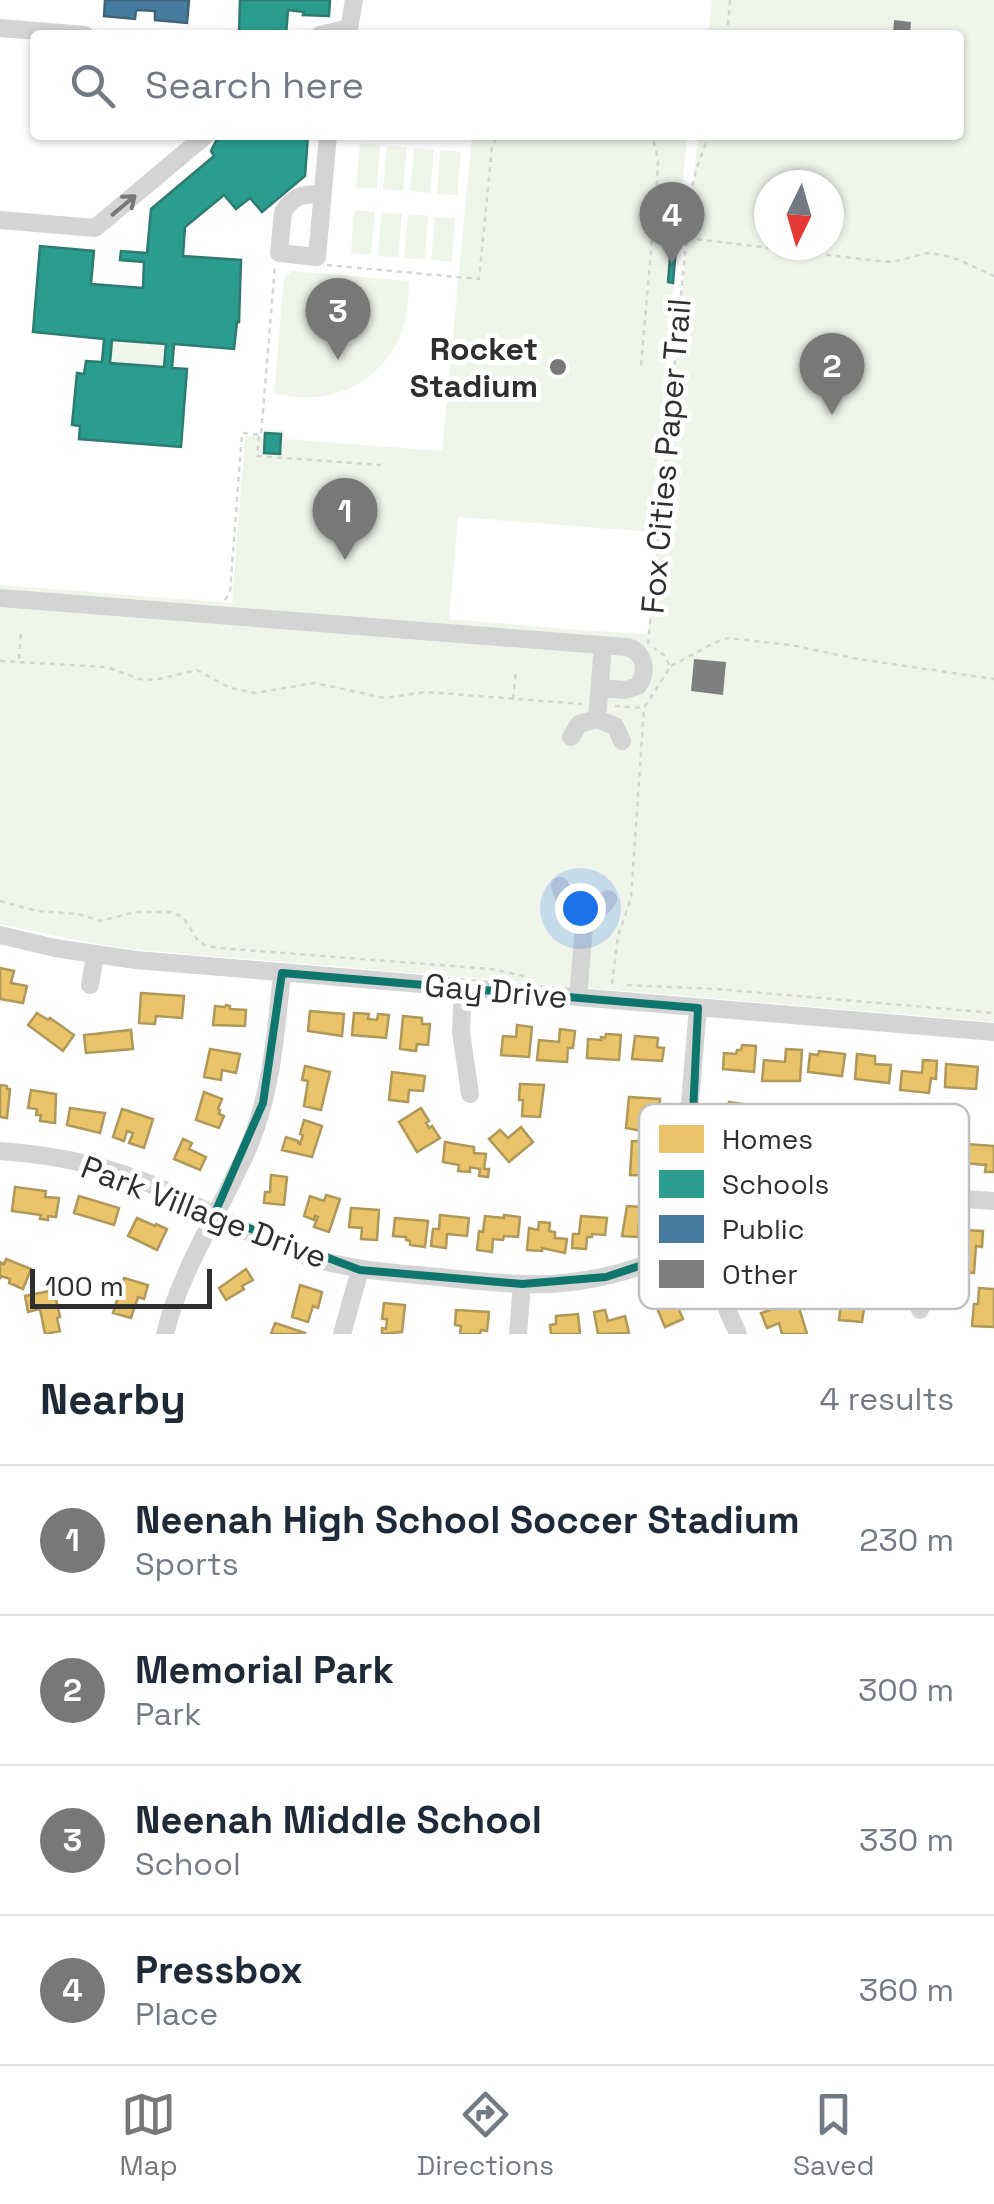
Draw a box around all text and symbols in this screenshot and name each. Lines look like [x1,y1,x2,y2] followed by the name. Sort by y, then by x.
[30,30,964,140] search box
[65,58,120,113] icon: search
[145,61,364,109] text: Search here
[754,170,844,260] north arrow
[640,182,704,264] pin: 4
[111,194,137,216] one-way arrow
[306,278,370,360] pin: 3
[632,297,700,615] street label: Fox Cities Paper Trail
[410,329,538,406] place label: Rocket Stadium
[800,332,864,415] pin: 2
[547,356,569,378] marker: Rocket Stadium
[312,478,378,560] pin: 1
[555,883,606,934] your location
[423,965,569,1017] street label: Gay Drive
[639,1104,969,1309] legend
[722,1121,813,1157] text: Homes
[75,1147,333,1277] street label: Park Village Drive
[722,1166,829,1202] text: Schools
[722,1211,804,1247] text: Public
[722,1256,798,1292] text: Other
[30,1264,212,1308] scale bar
[45,1268,124,1304] text: 100 m
[40,1373,186,1426] text: Nearby
[819,1379,954,1419] text: 4 results
[135,1496,800,1544] text: Neenah High School Soccer Stadium
[65,1520,80,1560] text: 1
[859,1520,954,1560] text: 230 m
[135,1544,239,1584] text: Sports
[135,1646,394,1694] text: Memorial Park
[63,1670,82,1710] text: 2
[858,1670,954,1710] text: 300 m
[135,1694,202,1734] text: Park
[135,1796,542,1844] text: Neenah Middle School
[63,1820,82,1860] text: 3
[859,1820,954,1860] text: 330 m
[135,1844,241,1884] text: School
[135,1946,303,1994] text: Pressbox
[62,1970,83,2010] text: 4
[859,1970,954,2010] text: 360 m
[135,1994,218,2034] text: Place
[119,2087,178,2183] tab: Map
[417,2087,554,2183] tab: Directions
[793,2087,875,2183] tab: Saved

